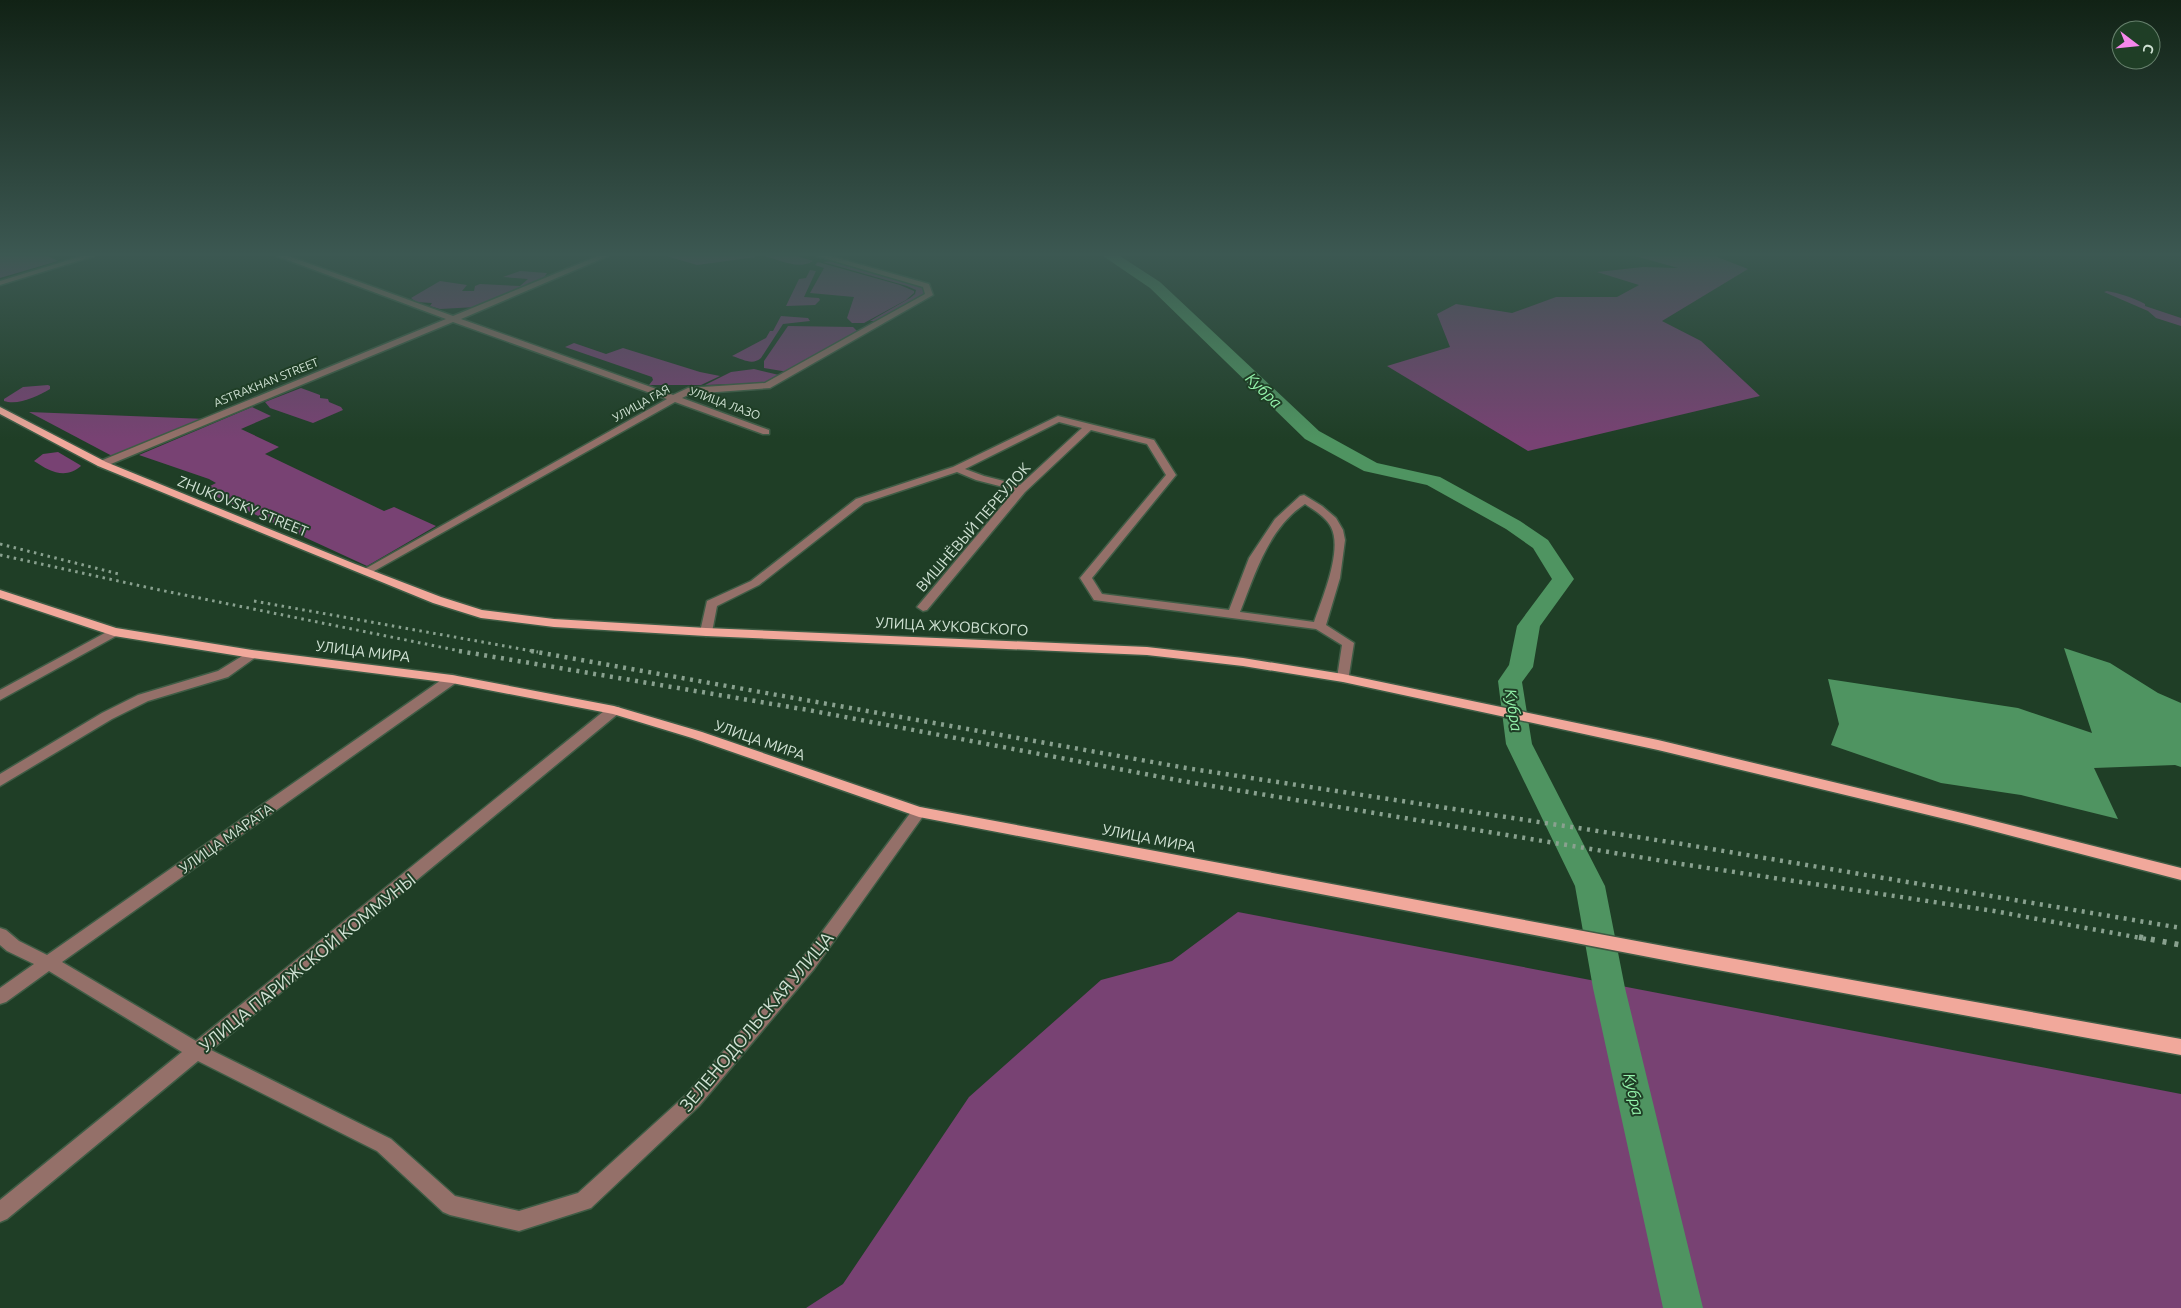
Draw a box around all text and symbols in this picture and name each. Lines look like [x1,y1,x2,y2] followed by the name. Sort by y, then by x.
[2111,20,2161,70] north arrow
[2140,42,2157,55] text: С
[212,355,321,409] street label: ASTRAKHAN STREET
[1242,369,1286,412] water label: Кубра
[610,382,672,424] street label: УЛИЦА ГАЯ
[688,384,762,422] street label: УЛИЦА ЛАЗО
[912,459,1034,595] street label: ВИШНЁВЫЙ ПЕРЕУЛОК
[175,472,311,540] street label: ZHUKOVSKY STREET
[875,614,1029,638] street label: УЛИЦА ЖУКОВСКОГО
[315,637,411,665] street label: УЛИЦА МИРА
[1502,687,1526,733] water label: Кубра
[712,717,808,764] street label: УЛИЦА МИРА
[176,799,276,877] street label: УЛИЦА МАРАТА
[1101,821,1197,855] street label: УЛИЦА МИРА
[195,869,419,1055] street label: УЛИЦА ПАРИЖСКОЙ КОММУНЫ
[675,927,837,1115] street label: ЗЕЛЕНОДОЛЬСКАЯ УЛИЦА
[1620,1071,1648,1117] water label: Кубра

